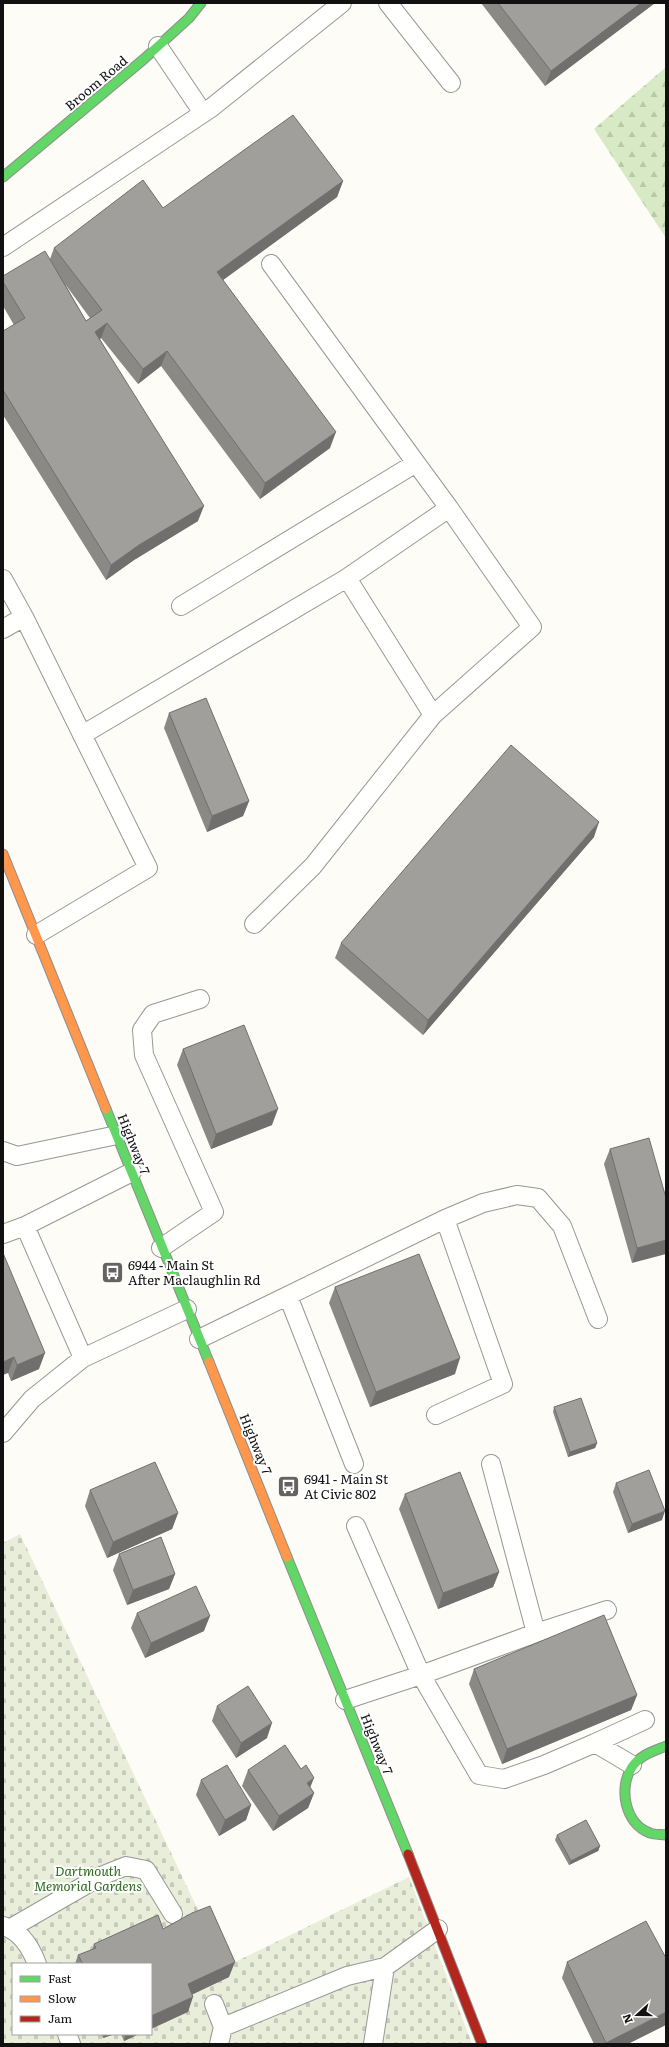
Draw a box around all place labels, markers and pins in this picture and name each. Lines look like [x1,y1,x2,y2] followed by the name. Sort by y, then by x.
[128,1255,261,1289] place label: 6944 - Main St After Maclaughlin Rd
[99,1259,125,1285] bus stop icon: 6944 - Main St After Maclaughlin Rd
[304,1469,389,1503] place label: 6941 - Main St At Civic 802
[276,1473,302,1499] bus stop icon: 6941 - Main St At Civic 802

